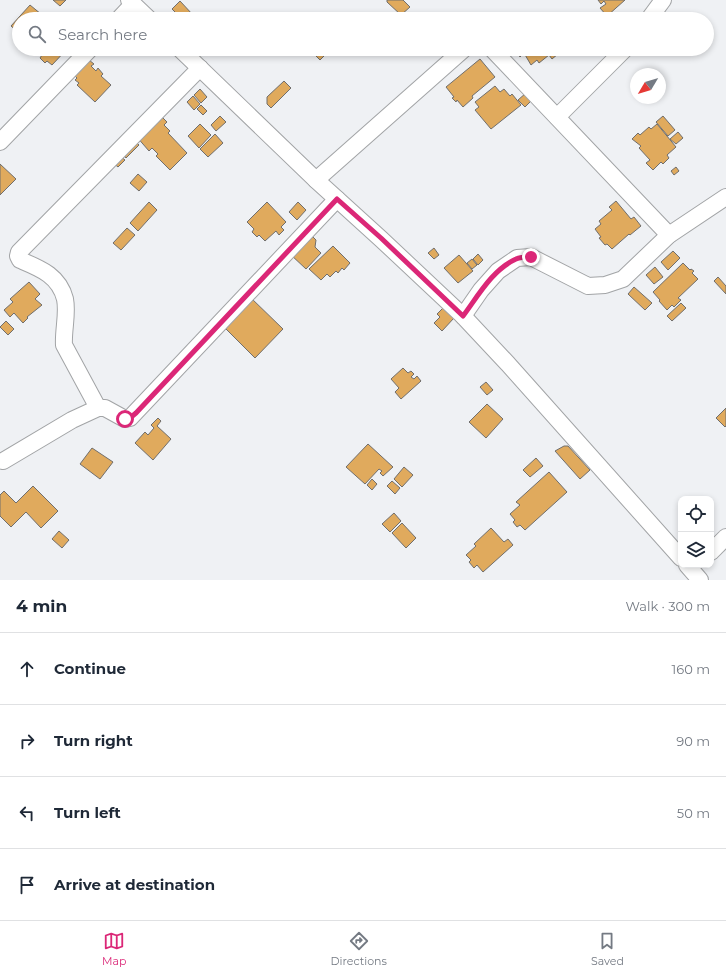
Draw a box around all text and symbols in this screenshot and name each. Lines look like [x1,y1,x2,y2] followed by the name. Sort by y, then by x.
[12,12,714,56] search box
[26,23,48,45] icon: search
[58,25,147,44] text: Search here
[630,68,666,104] north arrow
[522,248,540,266] route end
[116,410,134,428] route start
[678,496,714,568] map controls
[678,496,714,532] button: locate
[678,532,714,568] button: layers
[16,596,67,616] text: 4 min
[625,598,710,614] text: Walk · 300 m
[16,658,38,680] icon: ahead
[54,659,126,678] text: Continue
[672,661,710,677] text: 160 m
[16,730,38,752] icon: right
[54,731,133,750] text: Turn right
[676,733,710,749] text: 90 m
[16,802,38,824] icon: left
[54,803,121,822] text: Turn left
[677,805,710,821] text: 50 m
[16,874,38,896] icon: arrive
[54,875,215,894] text: Arrive at destination
[102,930,126,968] tab: Map
[331,930,387,968] tab: Directions
[591,930,624,968] tab: Saved

